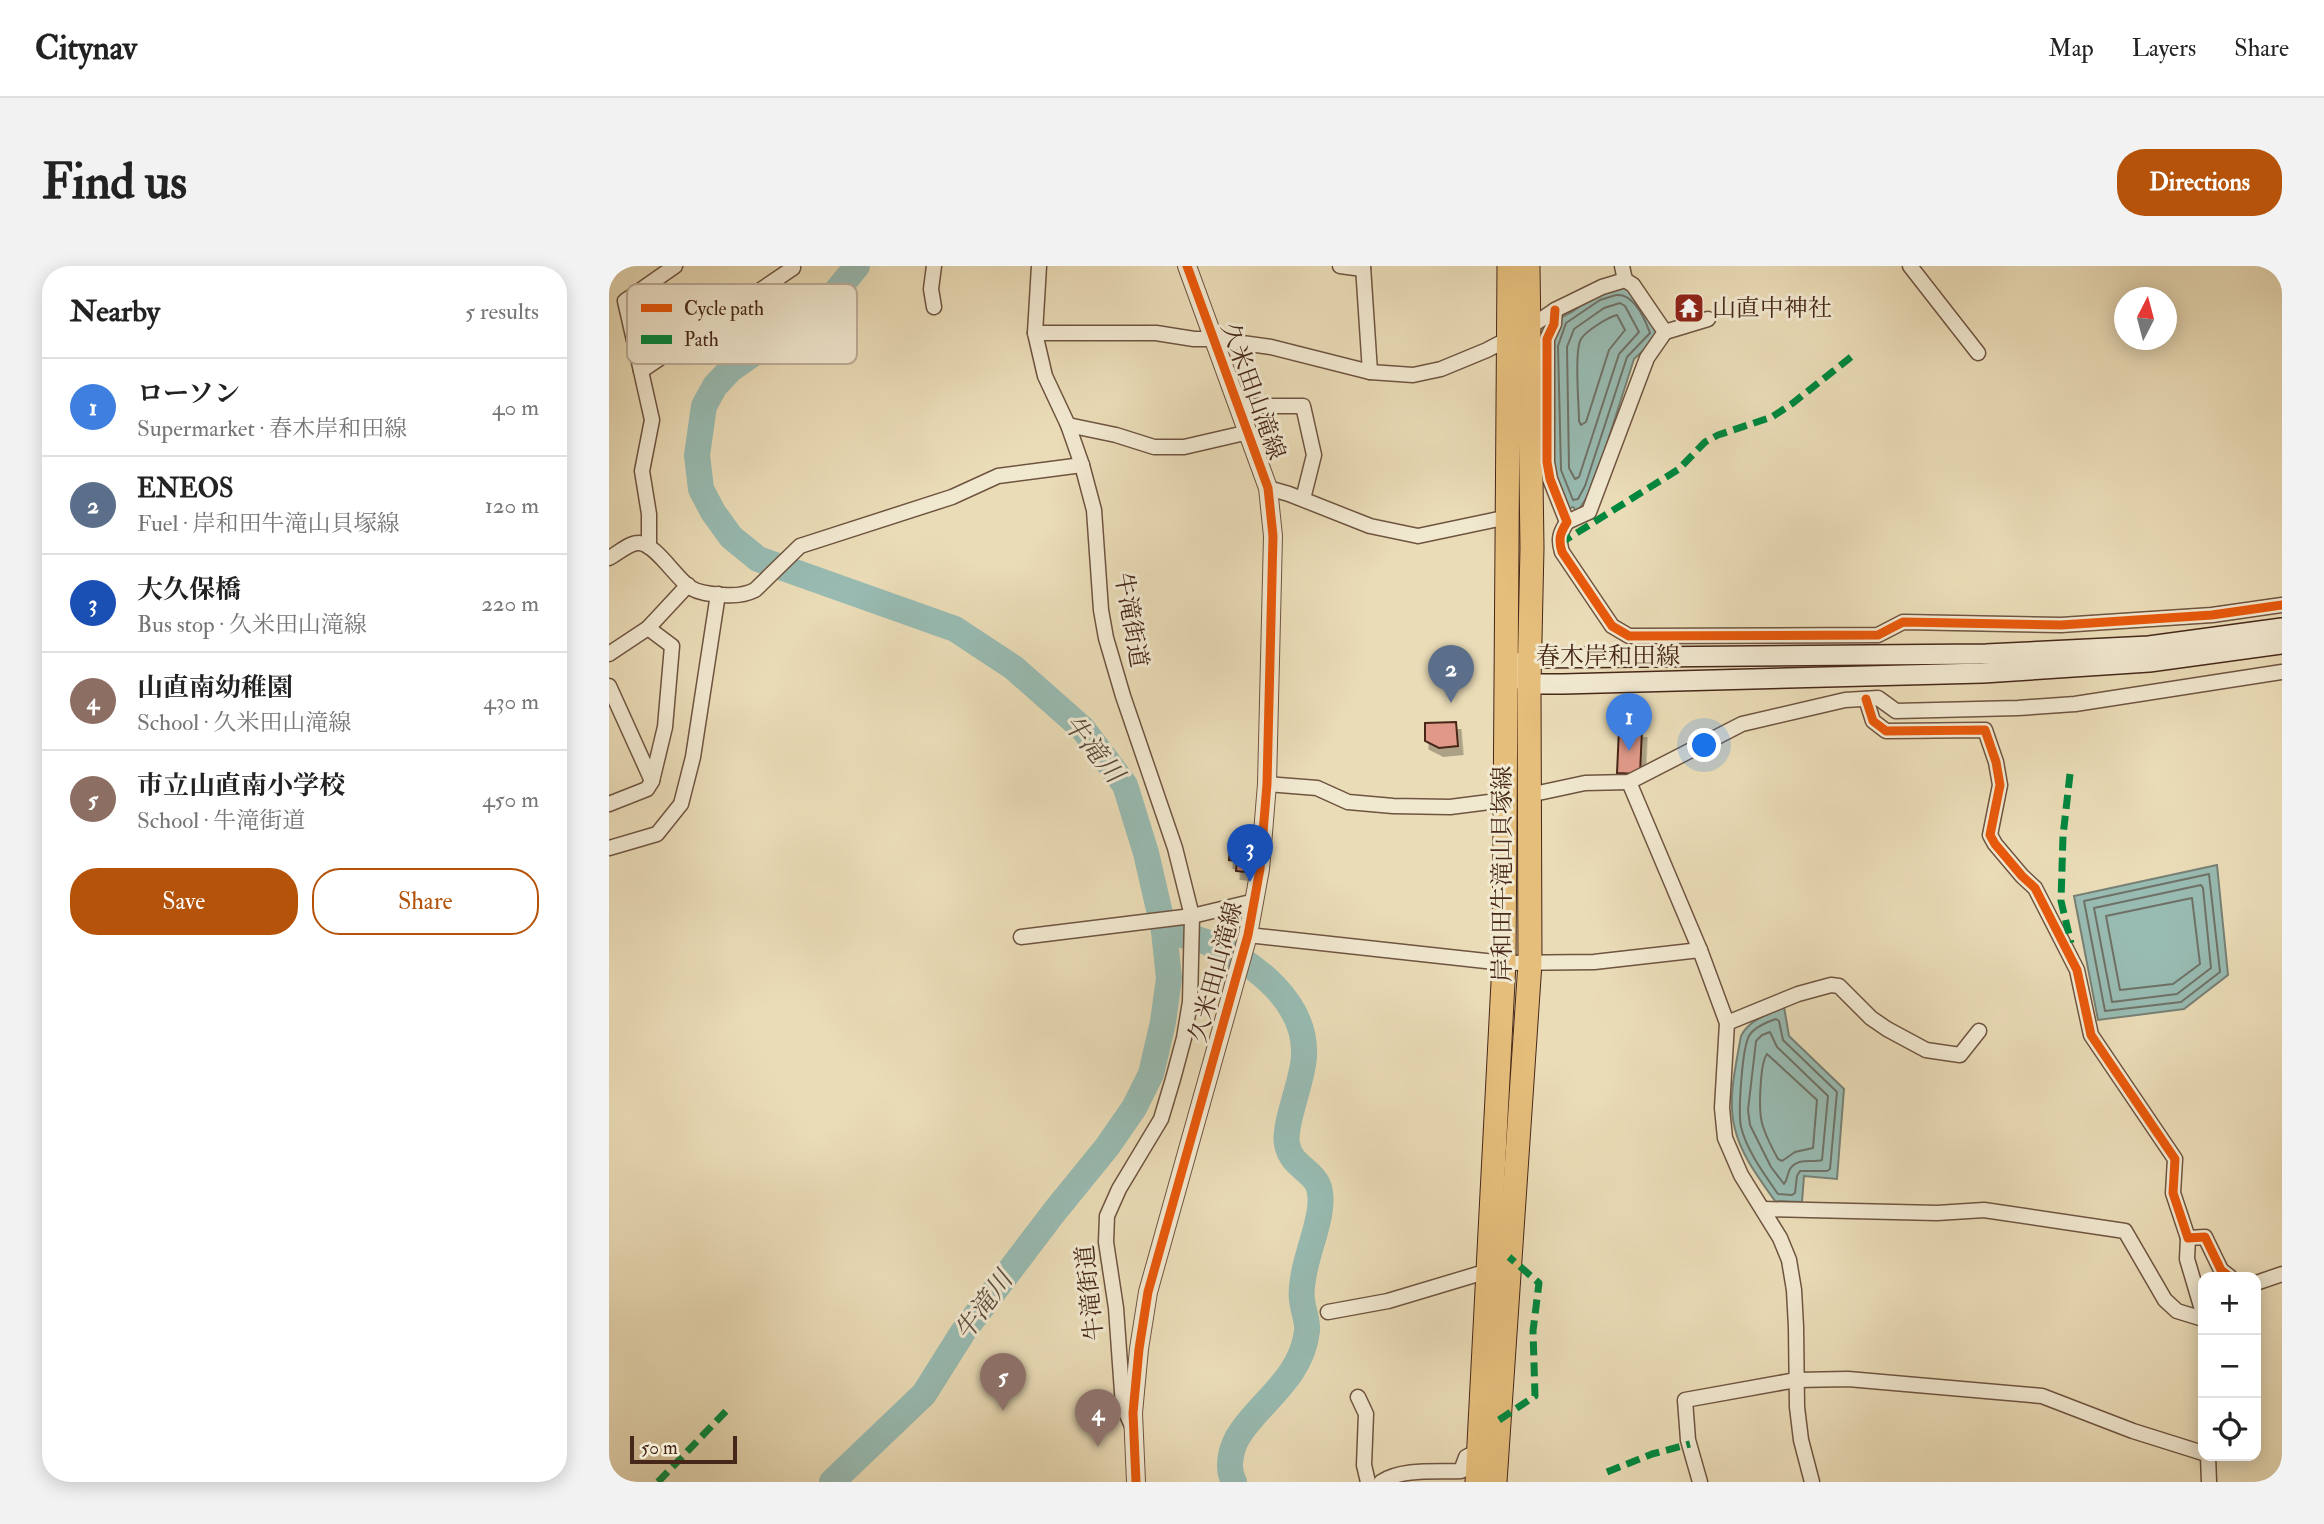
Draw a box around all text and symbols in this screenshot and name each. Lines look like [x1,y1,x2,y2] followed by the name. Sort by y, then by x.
[35,28,137,69] text: Citynav
[2049,33,2094,64] text: Map
[2132,33,2196,64] text: Layers
[2234,33,2289,64] text: Share
[2117,149,2282,216] button: Directions
[42,152,187,213] text: Find us
[627,284,857,364] legend
[2114,287,2177,350] north arrow
[1672,291,1706,325] temple icon: 山直中神社
[70,293,160,330] text: Nearby
[1712,293,1832,324] place label: 山直中神社
[465,297,539,326] text: 5 results
[684,297,764,322] text: Cycle path
[1214,318,1292,464] street label: 久米田山滝線
[684,328,719,352] text: Path
[137,378,240,410] text: ローソン
[89,393,97,422] text: 1
[492,393,539,422] text: 40 m
[137,414,407,443] text: Supermarket · 春木岸和田線
[137,473,233,505] text: ENEOS
[87,491,99,520] text: 2
[485,491,539,520] text: 120 m
[137,509,400,538] text: Fuel · 岸和田牛滝山貝塚線
[1107,570,1155,670] street label: 牛滝街道
[137,574,241,606] text: 大久保橋
[89,589,97,618] text: 3
[481,589,539,618] text: 220 m
[137,610,367,639] text: Bus stop · 久米田山滝線
[1536,641,1680,672] street label: 春木岸和田線
[1428,645,1474,703] pin: 2
[137,672,293,704] text: 山直南幼稚園
[87,687,99,716] text: 4
[483,687,539,716] text: 430 m
[1606,693,1652,751] pin: 1
[137,708,351,737] text: School · 久米田山滝線
[1056,709,1132,792] water label: 牛滝川
[1687,728,1721,762] your location
[1487,766,1518,982] street label: 岸和田牛滝山貝塚線
[137,770,345,802] text: 市立山直南小学校
[88,785,98,814] text: 5
[482,785,539,814] text: 450 m
[137,806,305,835] text: School · 牛滝街道
[1227,824,1273,882] pin: 3
[70,868,298,935] button: Save
[312,868,539,935] button: Share
[1182,898,1250,1046] street label: 久米田山滝線
[1070,1244,1110,1342] street label: 牛滝街道
[948,1263,1022,1347] water label: 牛滝川
[2198,1272,2261,1461] map controls
[2198,1272,2261,1335] button: +
[2198,1335,2261,1398] button: −
[980,1353,1026,1411] pin: 5
[1075,1389,1121,1447] pin: 4
[2198,1398,2261,1461] button: locate
[630,1433,737,1465] scale bar
[641,1436,678,1460] text: 50 m

